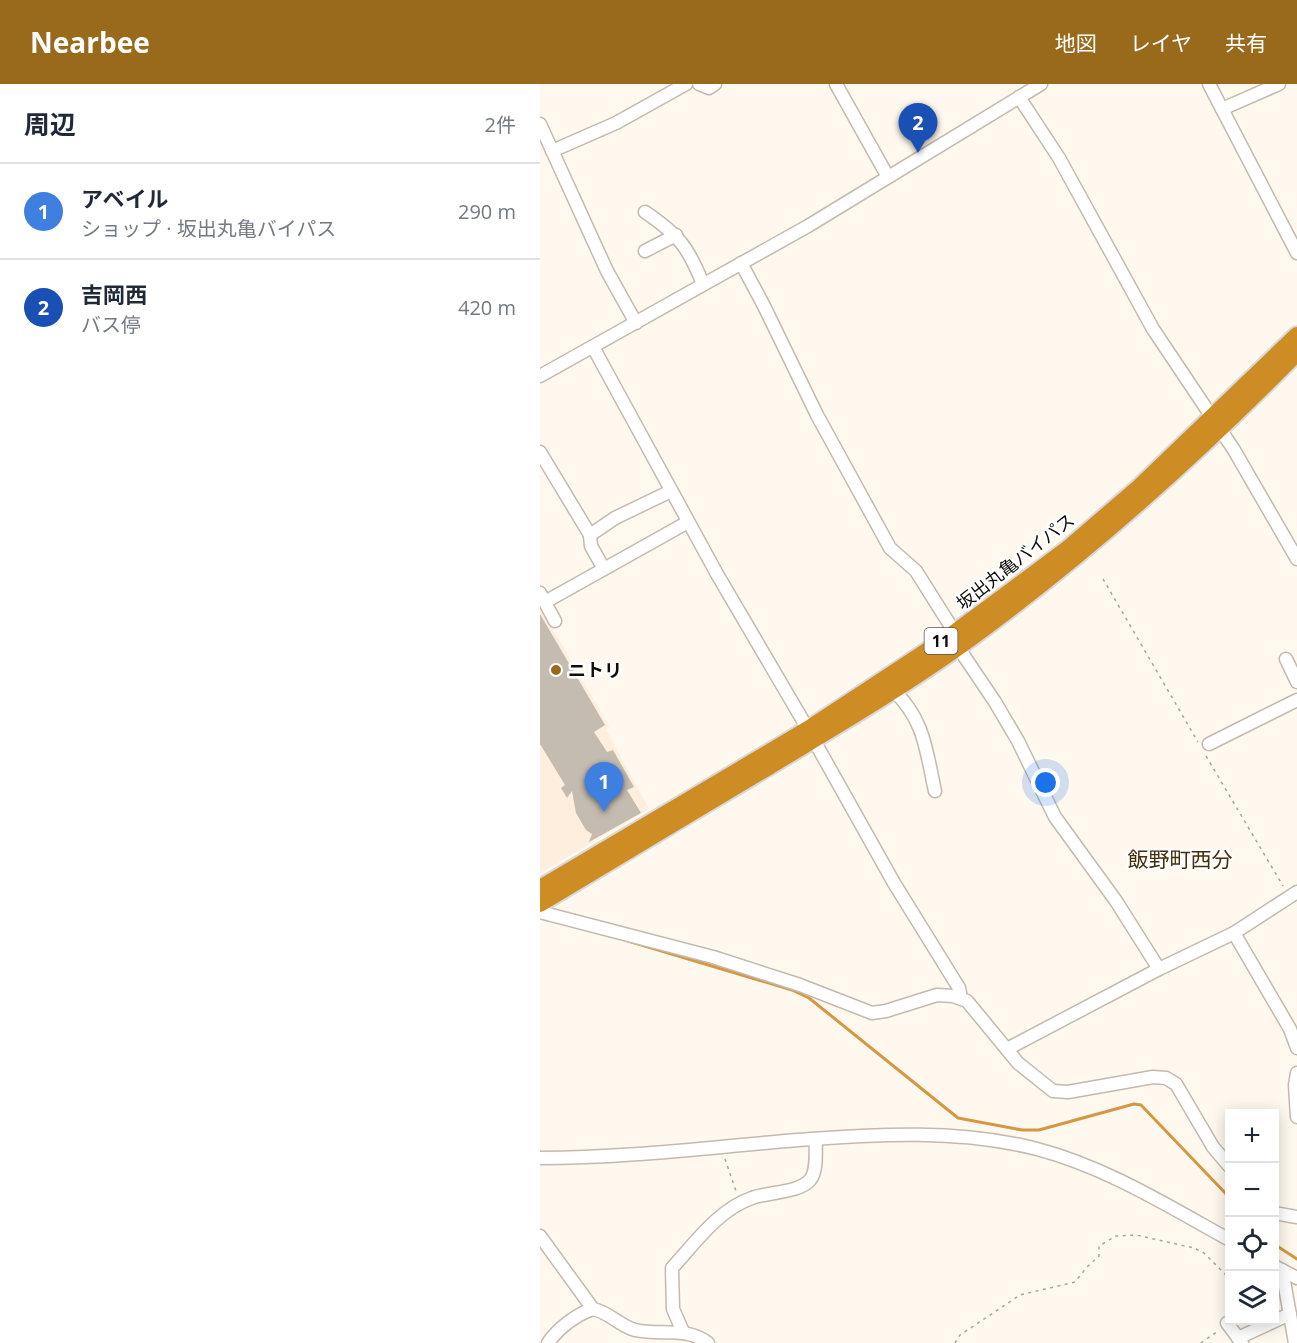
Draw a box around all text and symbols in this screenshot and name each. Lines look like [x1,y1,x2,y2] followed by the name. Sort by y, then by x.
[30,23,150,61] text: Nearbee
[1055,29,1097,57] text: 地図
[1130,29,1192,57] text: レイヤ
[1225,29,1267,57] text: 共有
[898,104,938,153] pin: 2
[24,106,76,142] text: 周辺
[485,111,516,138] text: 2件
[81,183,169,213] text: アベイル
[38,198,49,225] text: 1
[458,198,516,225] text: 290 m
[81,215,336,242] text: ショップ · 坂出丸亀バイパス
[81,279,147,309] text: 吉岡西
[38,294,49,321] text: 2
[458,294,516,321] text: 420 m
[81,311,141,338] text: バス停
[951,507,1079,615] street label: 坂出丸亀バイパス
[924,628,958,654] road number: 11
[568,658,622,682] place label: ニトリ
[549,663,563,677] marker: ニトリ
[584,762,624,812] pin: 1
[1031,768,1060,797] your location
[1128,845,1233,873] district label: 飯野町西分
[1225,1109,1279,1325] map controls
[1225,1109,1279,1163] button: +
[1225,1163,1279,1217] button: −
[1225,1217,1279,1271] button: locate
[1225,1271,1279,1325] button: layers

